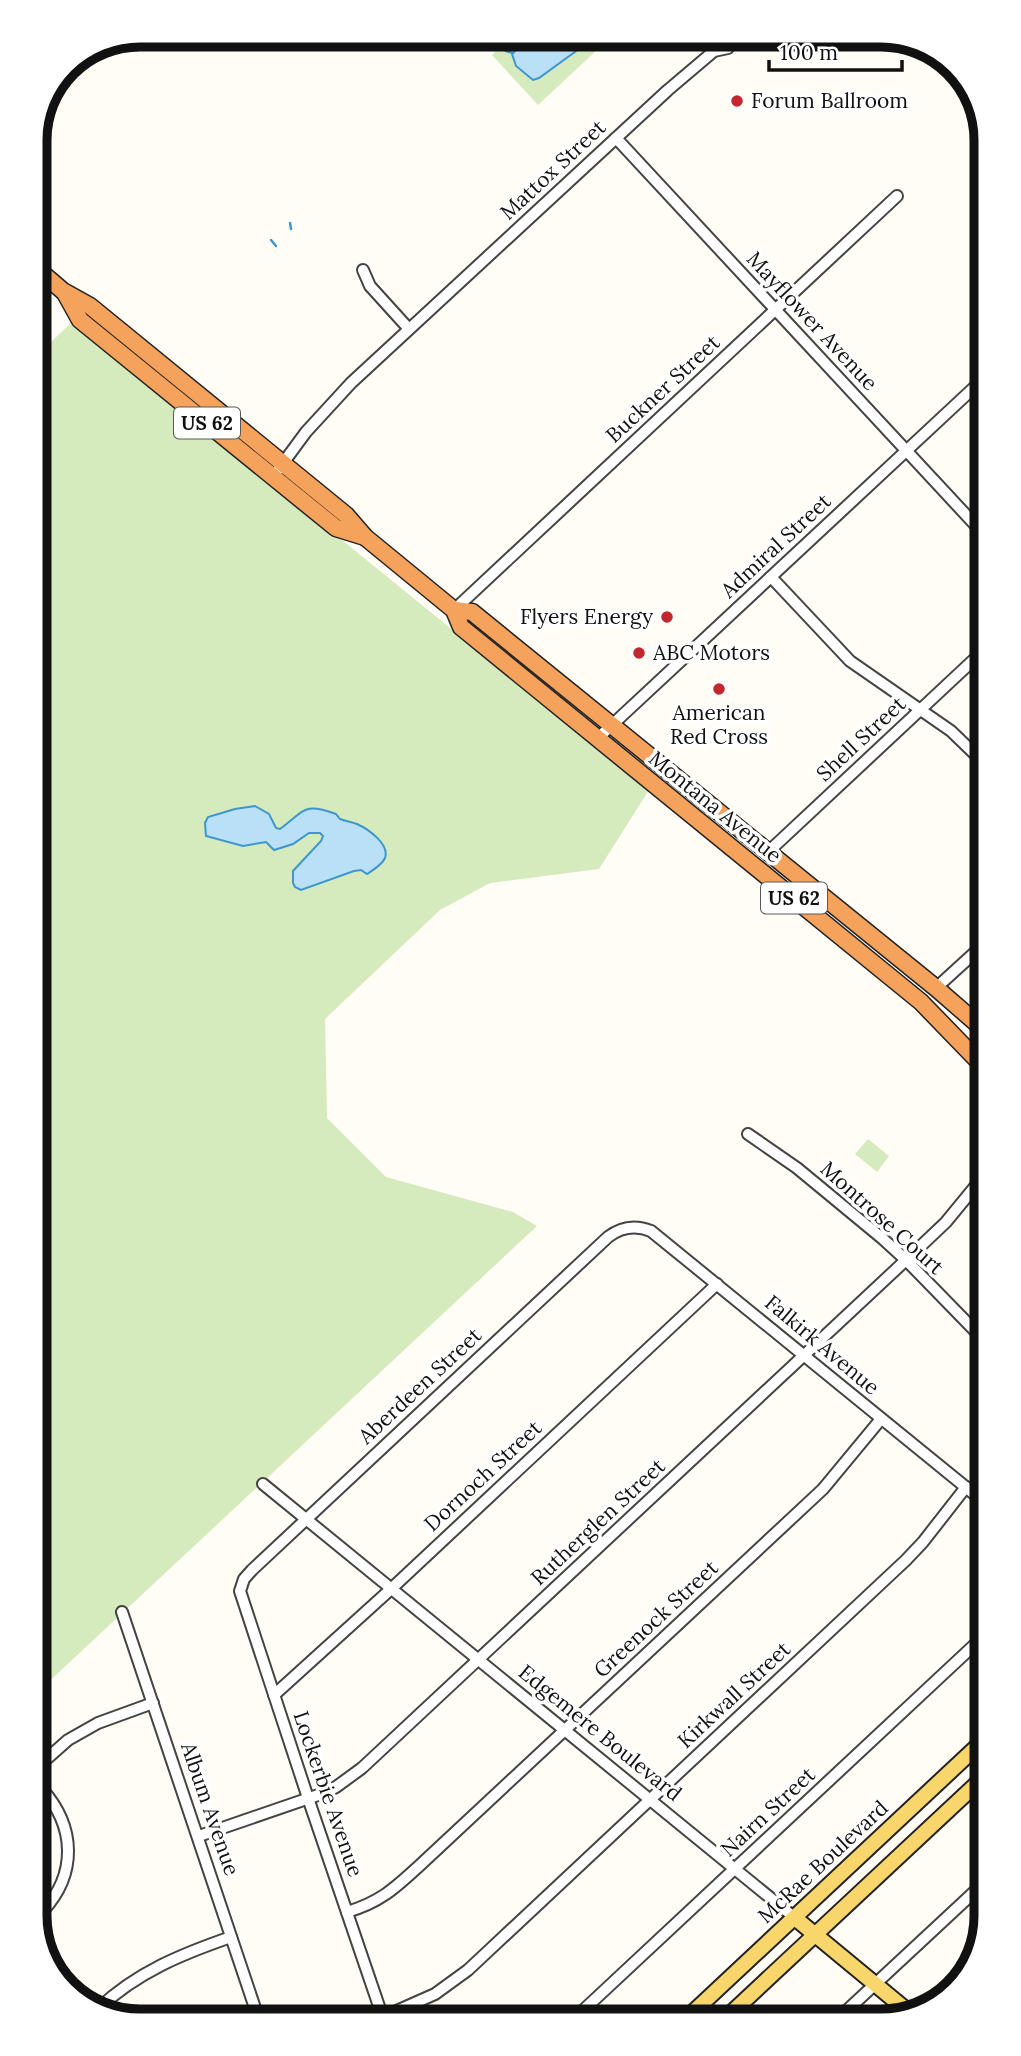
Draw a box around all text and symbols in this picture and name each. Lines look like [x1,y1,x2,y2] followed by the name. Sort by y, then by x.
[769,28,902,72] scale bar
[780,39,838,66] text: 100 m
[751,87,908,114] place label: Forum Ballroom
[729,93,745,109] marker: Forum Ballroom
[494,113,612,225] street label: Mattox Street
[741,246,884,396] street label: Mayflower Avenue
[600,328,726,448] street label: Buckner Street
[174,408,240,438] road number: US 62
[714,487,837,604] street label: Admiral Street
[520,603,653,630] place label: Flyers Energy
[659,609,675,625] marker: Flyers Energy
[652,639,770,666] place label: ABC Motors
[631,645,647,661] marker: ABC Motors
[711,681,727,697] marker: American Red Cross
[810,690,912,787] street label: Shell Street
[670,699,768,750] place label: American Red Cross
[643,745,787,868] street label: Montana Avenue
[761,882,827,914] road number: US 62
[815,1155,950,1281] street label: Montrose Court
[759,1289,885,1400] street label: Falkirk Avenue
[352,1321,488,1450] street label: Aberdeen Street
[418,1414,548,1537] street label: Dornoch Street
[525,1452,671,1591] street label: Rutherglen Street
[588,1554,724,1683] street label: Greenock Street
[672,1635,796,1754] street label: Kirkwall Street
[513,1659,687,1807] street label: Edgemere Boulevard
[287,1707,369,1880] street label: Lockerbie Avenue
[175,1738,246,1879] street label: Album Avenue
[715,1760,821,1862] street label: Nairn Street
[752,1794,893,1929] street label: McRae Boulevard

